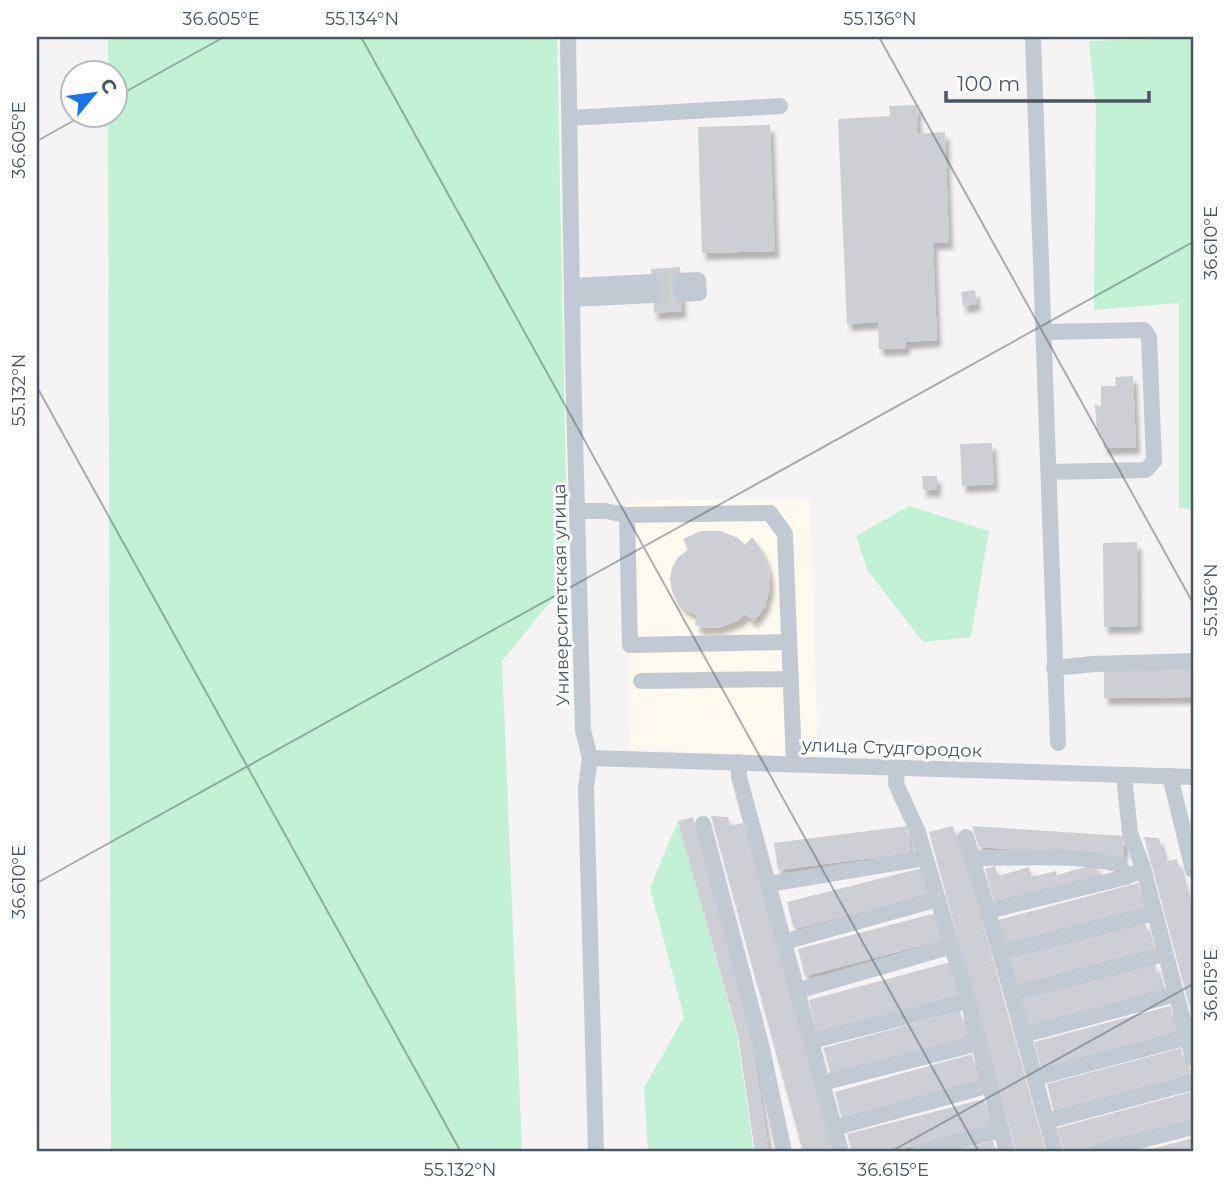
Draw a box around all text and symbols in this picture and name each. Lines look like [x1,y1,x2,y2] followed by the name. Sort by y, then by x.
[182,8,260,30] text: 36.605°E
[325,8,399,30] text: 55.134°N
[843,8,917,30] text: 55.136°N
[60,60,130,130] north arrow
[946,60,1150,104] scale bar
[957,71,1020,96] text: 100 m
[95,74,122,98] text: С
[8,101,30,179] text: 36.605°E
[1200,206,1222,280] text: 36.610°E
[8,354,30,426] text: 55.132°N
[548,483,574,707] street label: Университетская улица
[1200,563,1222,637] text: 55.136°N
[801,734,983,762] street label: улица Студгородок
[8,845,30,919] text: 36.610°E
[1200,949,1222,1021] text: 36.615°E
[424,1159,496,1181] text: 55.132°N
[857,1159,929,1181] text: 36.615°E

